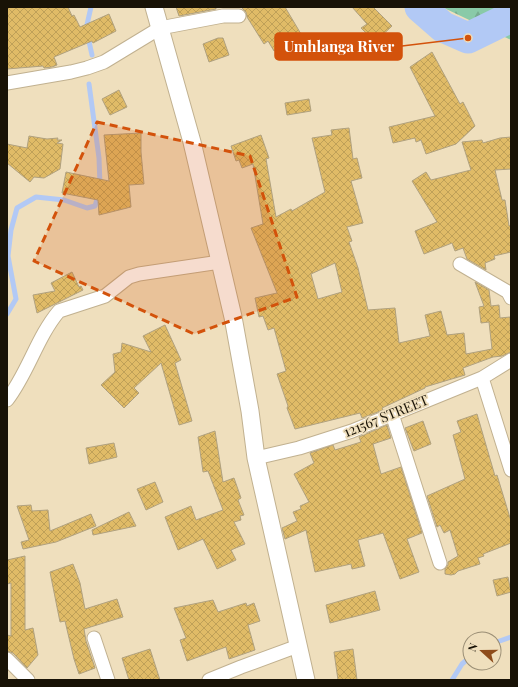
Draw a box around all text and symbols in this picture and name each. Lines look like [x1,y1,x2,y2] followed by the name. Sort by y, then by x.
[275,33,402,60] callout: Umhlanga River
[284,36,394,56] text: Umhlanga River
[341,390,431,441] street label: 121567 STREET
[462,631,502,671] north arrow
[464,641,481,654] text: N

